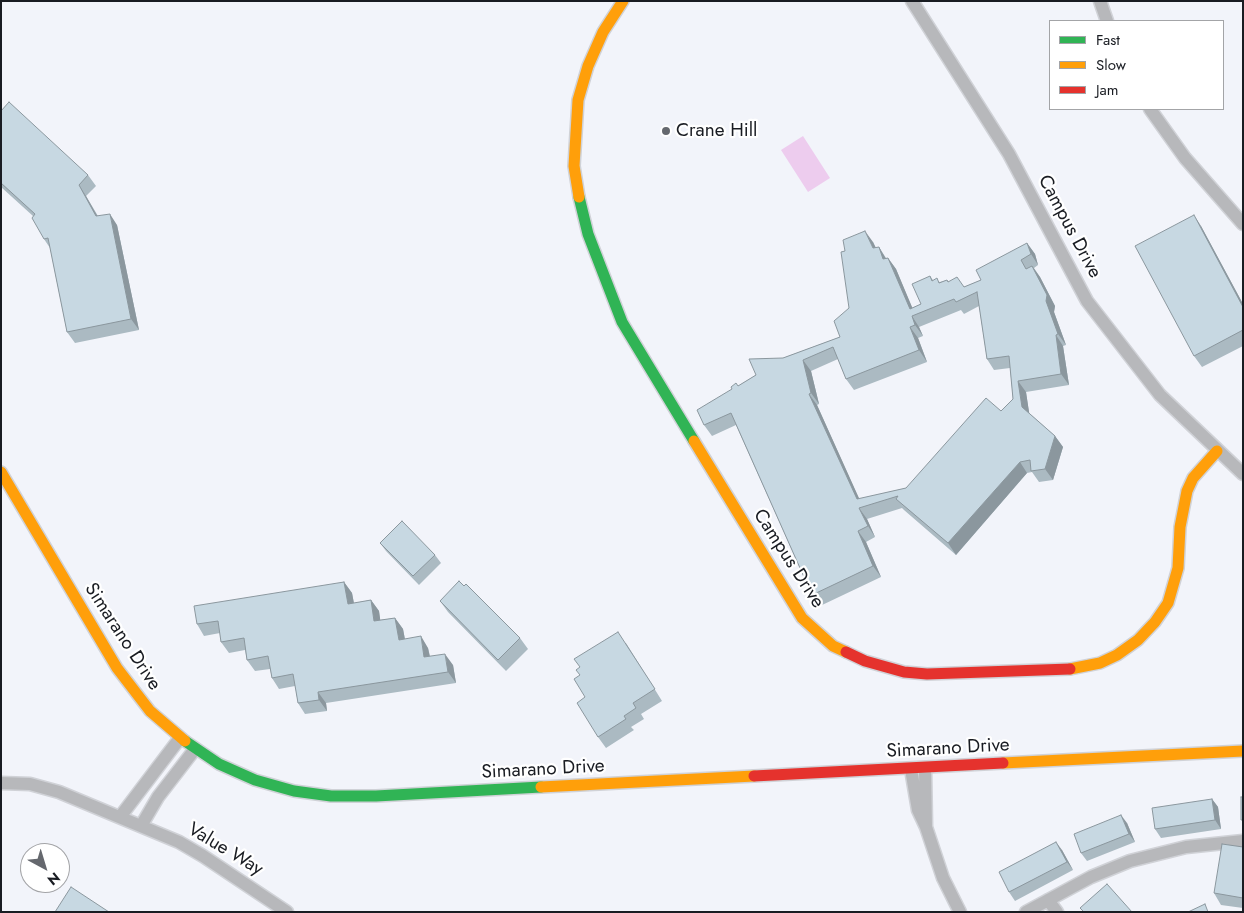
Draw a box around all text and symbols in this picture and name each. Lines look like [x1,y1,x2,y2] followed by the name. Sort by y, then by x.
[1049,20,1224,110] legend
[1096,29,1120,51] text: Fast
[1096,54,1126,76] text: Slow
[1096,79,1119,101] text: Jam
[676,120,757,142] place label: Crane Hill
[660,125,672,137] marker: Crane Hill
[1032,172,1106,282] street label: Campus Drive
[748,505,828,613] street label: Campus Drive
[79,579,165,695] street label: Simarano Drive
[886,734,1010,764] street label: Simarano Drive
[481,755,605,785] street label: Simarano Drive
[183,819,267,881] street label: Value Way
[20,843,70,893] north arrow
[43,868,64,890] text: N

